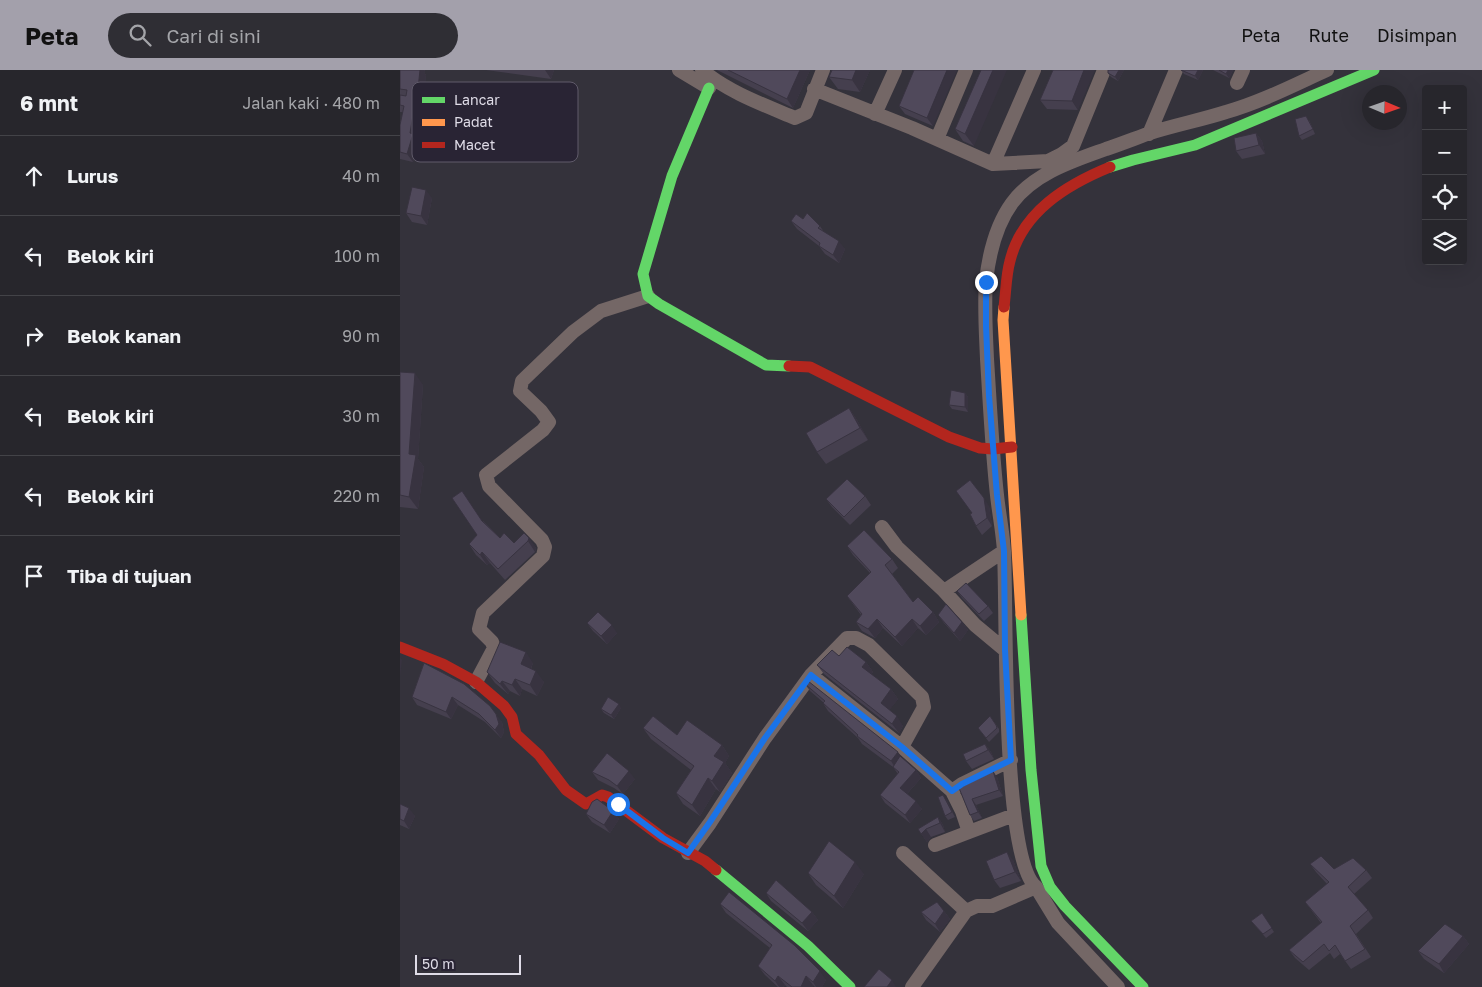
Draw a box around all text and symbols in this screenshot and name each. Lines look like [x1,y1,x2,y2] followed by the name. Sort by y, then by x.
[108,13,458,58] search box
[25,21,78,50] text: Peta
[126,21,154,49] icon: search
[166,24,261,47] text: Cari di sini
[1241,24,1281,46] text: Peta
[1309,24,1349,46] text: Rute
[1377,24,1457,46] text: Disimpan
[412,82,578,162] legend
[1362,85,1407,130] north arrow
[1422,85,1467,265] map controls
[1422,85,1467,130] button: +
[20,90,78,116] text: 6 mnt
[454,91,500,108] text: Lancar
[242,93,380,113] text: Jalan kaki · 480 m
[454,113,493,130] text: Padat
[1422,130,1467,175] button: −
[454,136,495,153] text: Macet
[20,162,48,190] icon: ahead
[67,164,118,187] text: Lurus
[342,166,380,186] text: 40 m
[1422,175,1467,220] button: locate
[1422,220,1467,265] button: layers
[20,242,48,270] icon: left
[67,244,154,267] text: Belok kiri
[334,246,380,266] text: 100 m
[975,271,998,294] route end
[20,322,48,350] icon: right
[67,324,181,347] text: Belok kanan
[342,326,380,346] text: 90 m
[20,402,48,430] icon: left
[67,404,154,427] text: Belok kiri
[343,406,380,426] text: 30 m
[20,482,48,510] icon: left
[67,484,154,507] text: Belok kiri
[333,486,380,506] text: 220 m
[20,562,48,590] icon: arrive
[67,564,192,587] text: Tiba di tujuan
[607,793,630,816] route start
[415,952,521,975] scale bar
[422,955,455,972] text: 50 m

